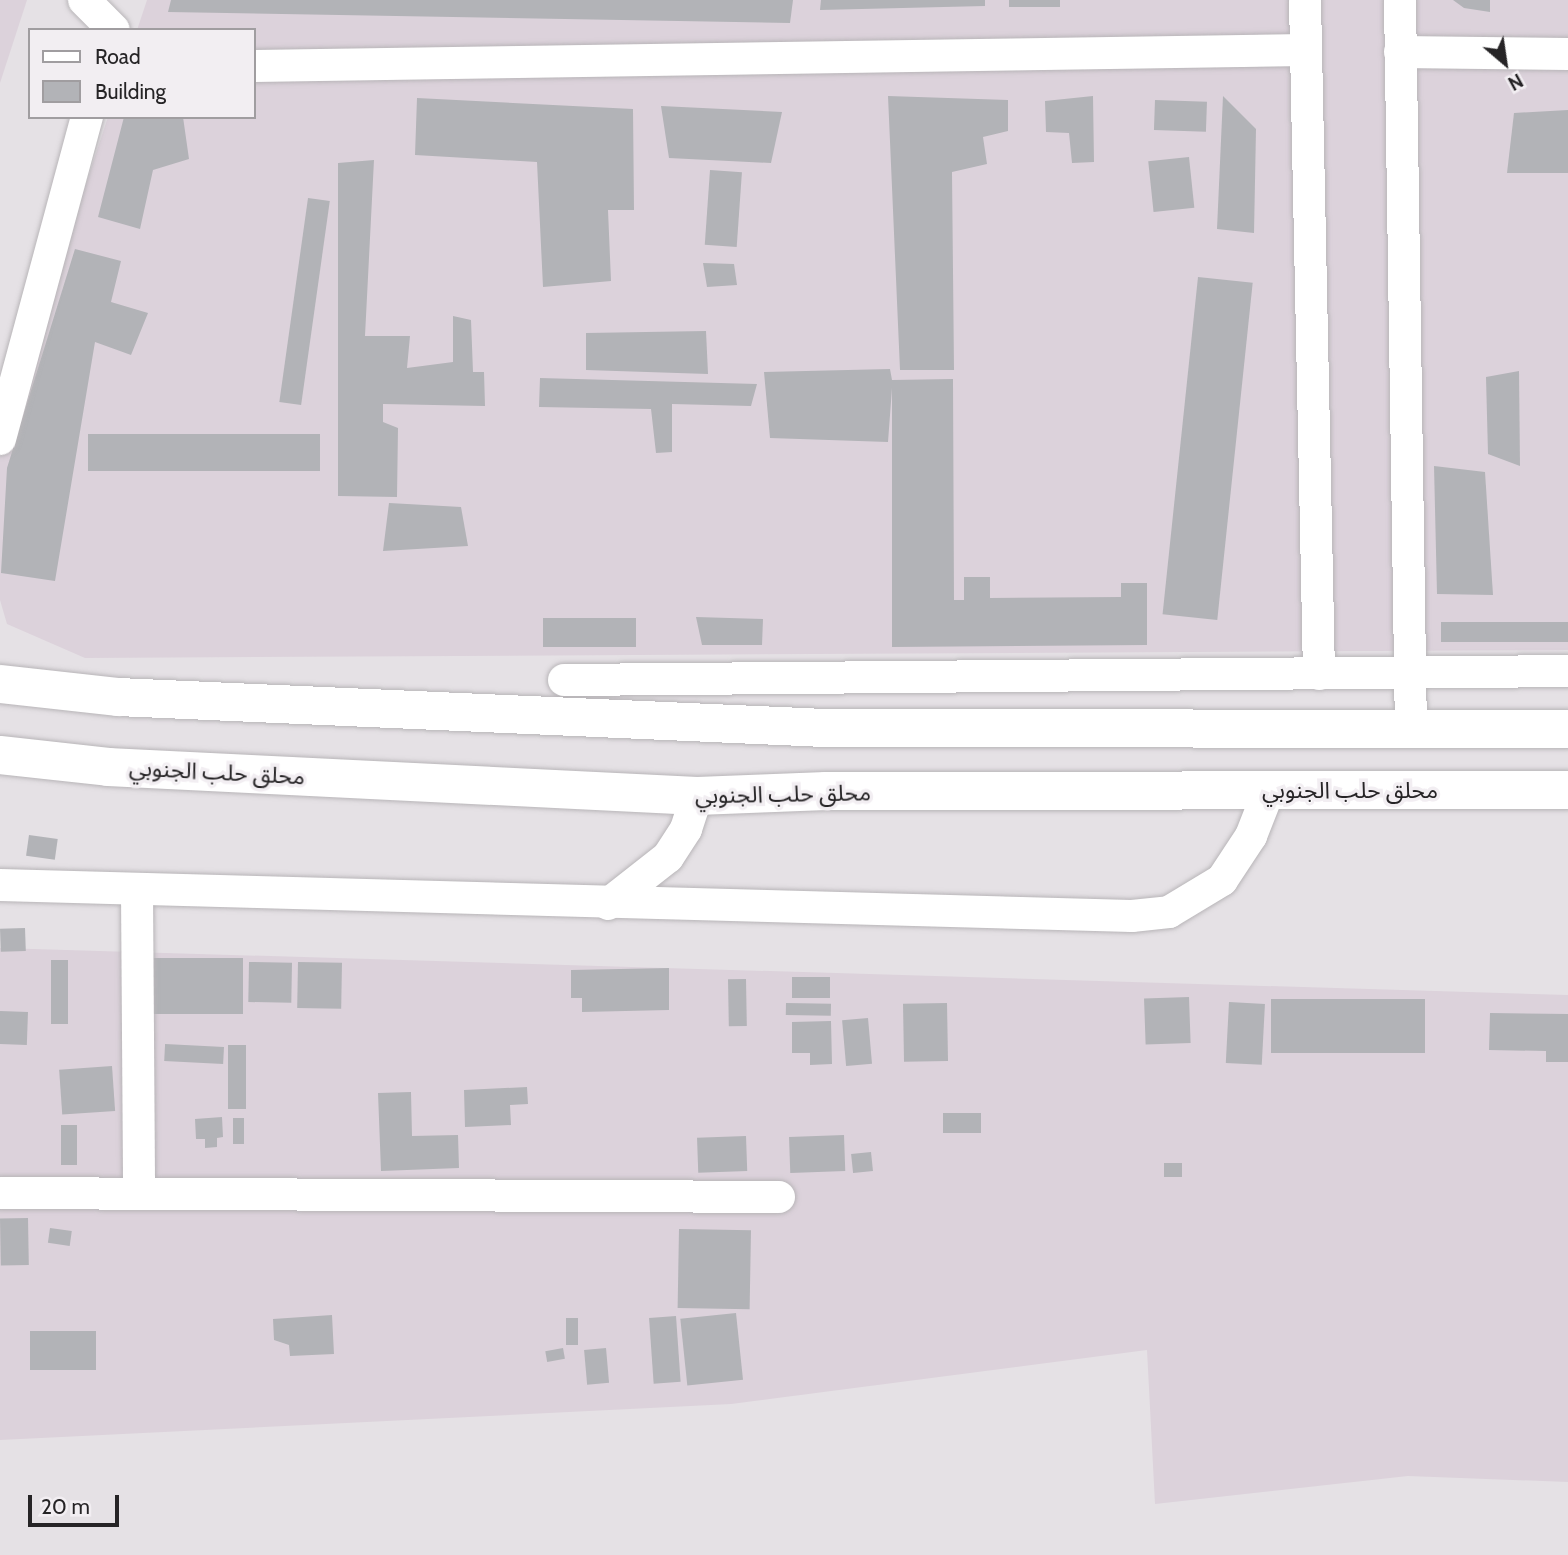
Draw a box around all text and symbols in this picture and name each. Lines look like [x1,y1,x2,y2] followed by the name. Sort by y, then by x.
[28,28,256,119] legend
[1470,28,1540,98] north arrow
[95,44,141,69] text: Road
[1504,68,1527,95] text: N
[95,79,166,104] text: Building
[128,754,306,790] street label: محلق حلب الجنوبي
[1262,776,1438,804] street label: محلق حلب الجنوبي
[695,779,871,809] street label: محلق حلب الجنوبي
[32,1482,122,1526] scale bar
[41,1494,90,1519] text: 20 m

